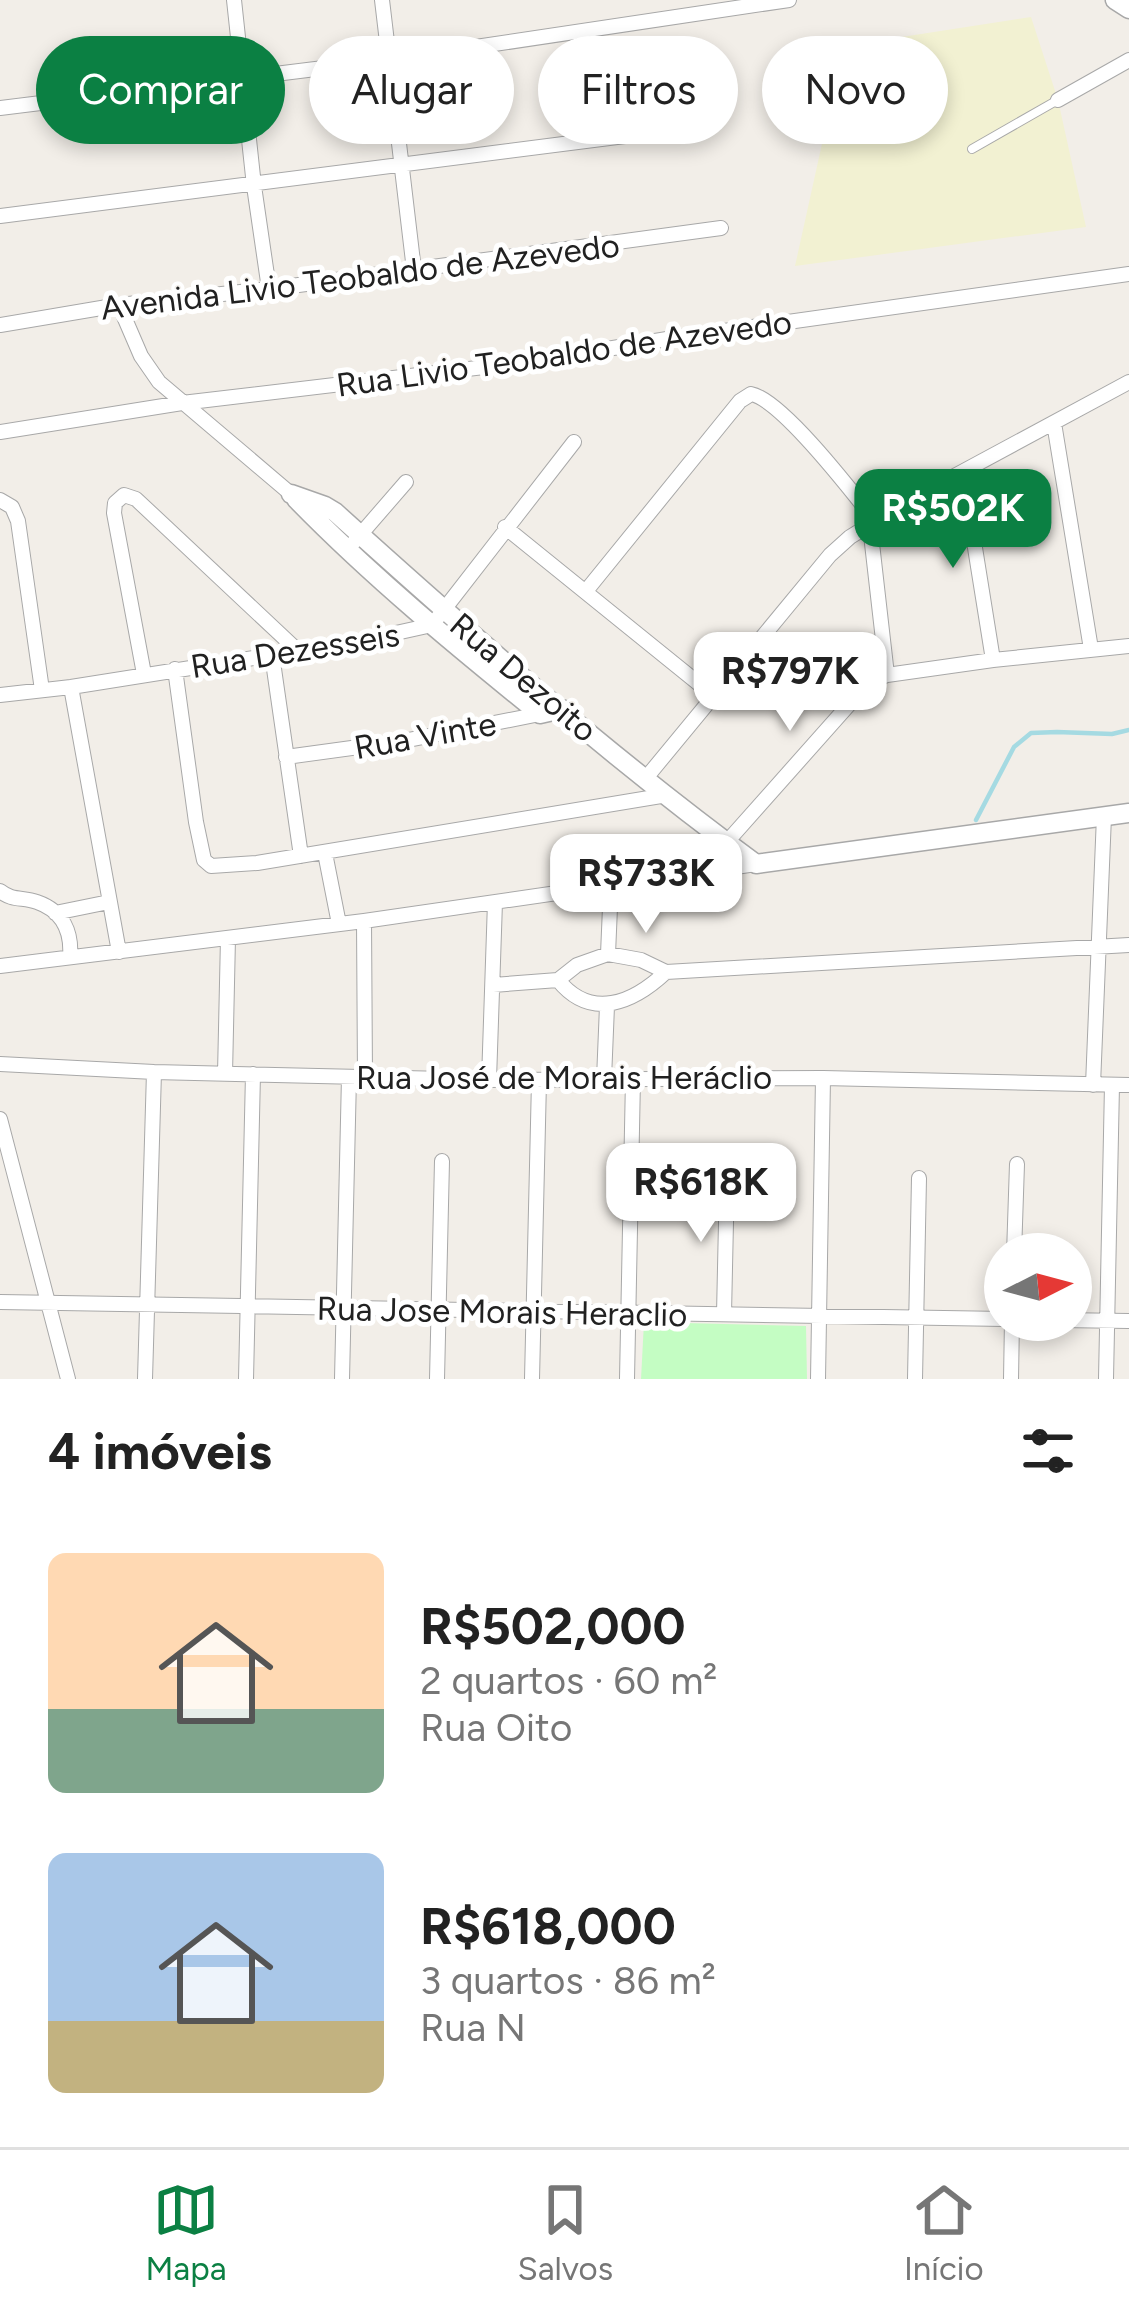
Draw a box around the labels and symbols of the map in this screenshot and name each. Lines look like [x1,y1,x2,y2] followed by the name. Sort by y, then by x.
[98,225,622,328] street label: Avenida Livio Teobaldo de Azevedo
[334,302,794,405] street label: Rua Livio Teobaldo de Azevedo
[855,469,1051,571] pin: R$502K
[442,605,605,750] street label: Rua Dezoito
[188,615,402,686] street label: Rua Dezesseis
[692,632,888,734] pin: R$797K
[351,704,499,767] street label: Rua Vinte
[548,834,744,936] pin: R$733K
[356,1058,772,1097] street label: Rua José de Morais Heráclio
[603,1143,799,1245] pin: R$618K
[984,1233,1092,1341] north arrow
[316,1289,688,1334] street label: Rua Jose Morais Heraclio

